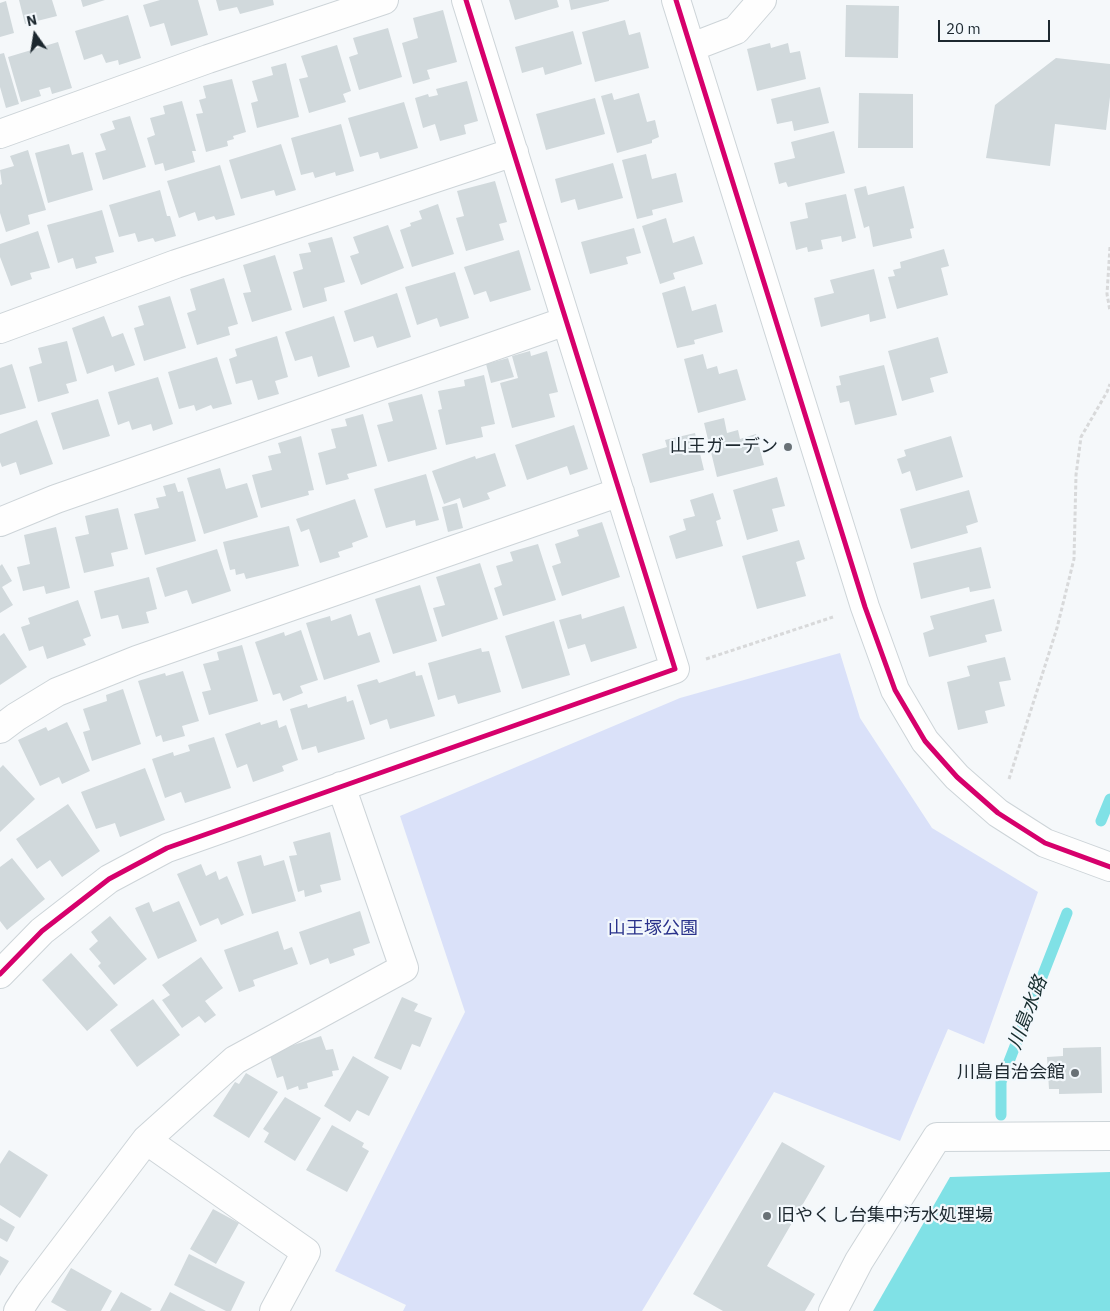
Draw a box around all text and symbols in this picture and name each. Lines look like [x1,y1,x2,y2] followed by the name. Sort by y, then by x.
[10,10,60,60] north arrow
[25,10,39,30] text: N
[940,10,1052,42] scale bar
[946,19,981,38] text: 20 m
[670,436,778,458] place label: 山王ガーデン
[782,441,794,453] marker: 山王ガーデン
[608,918,698,940] park label: 山王塚公園
[1004,973,1052,1053] water label: 川島水路
[957,1062,1065,1084] place label: 川島自治会館
[1069,1067,1081,1079] marker: 川島自治会館
[777,1205,993,1227] place label: 旧やくし台集中汚水処理場
[761,1210,773,1222] marker: 旧やくし台集中汚水処理場

